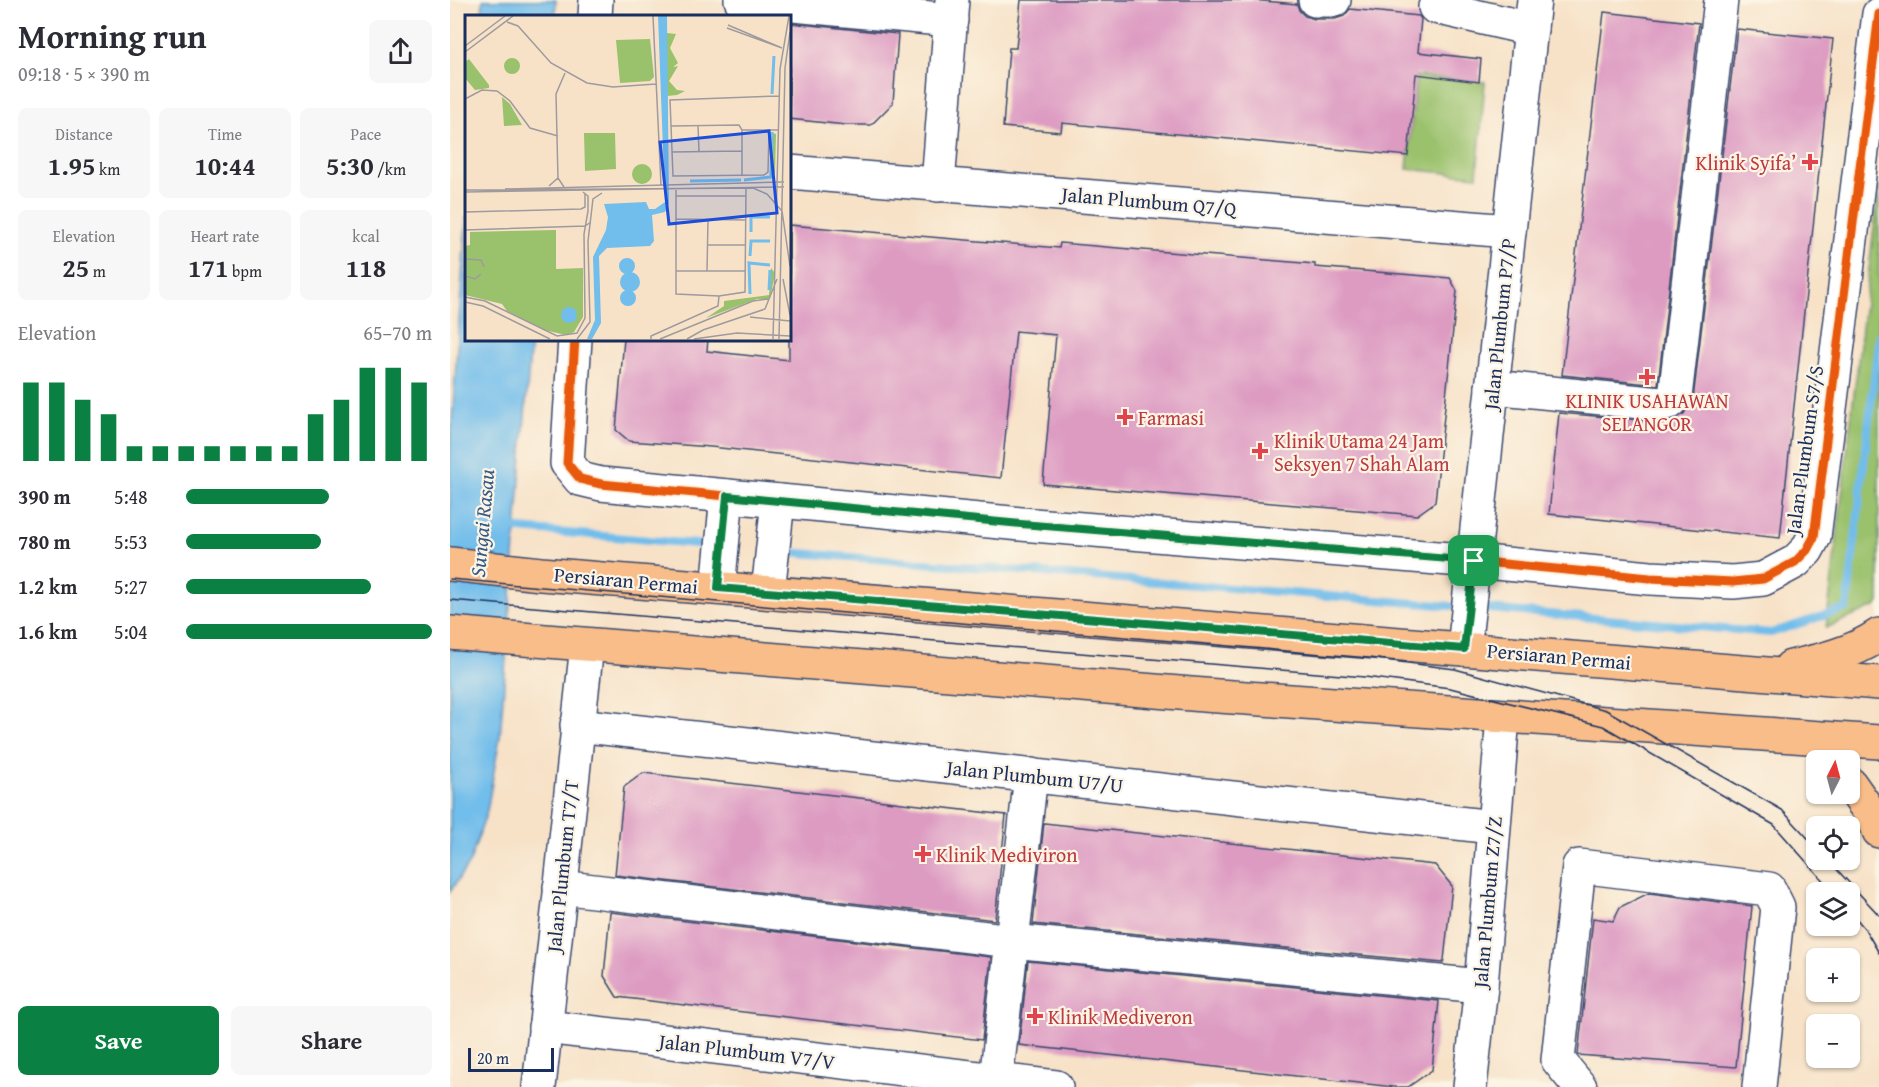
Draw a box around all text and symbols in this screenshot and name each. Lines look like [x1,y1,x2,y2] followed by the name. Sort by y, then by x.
[18,12,207,60] text: Morning run
[465,15,790,340] inset map
[369,20,432,83] button: share
[18,59,150,88] text: 09:18 · 5 × 390 m
[55,122,113,146] text: Distance
[208,122,242,146] text: Time
[351,122,381,146] text: Pace
[48,146,96,185] text: 1.95
[194,146,256,185] text: 10:44
[326,146,374,185] text: 5:30
[1696,148,1796,177] place label: Klinik Syifa’
[1801,153,1819,171] marker: Klinik Syifa’
[96,157,120,181] text: km
[374,157,406,181] text: /km
[1057,179,1238,223] street label: Jalan Plumbum Q7/Q
[53,224,115,248] text: Elevation
[191,224,259,248] text: Heart rate
[352,224,380,248] text: kcal
[1475,237,1522,414] street label: Jalan Plumbum P7/P
[62,248,89,287] text: 25
[188,248,228,287] text: 171
[346,248,386,287] text: 118
[89,259,106,283] text: m
[228,259,262,283] text: bpm
[18,318,96,347] text: Elevation
[363,318,432,347] text: 65–70 m
[1777,364,1830,539] street label: Jalan Plumbum S7/S
[1638,368,1656,386] marker: KLINIK USAHAWAN SELANGOR
[1565,386,1729,438] place label: KLINIK USAHAWAN SELANGOR
[1138,403,1204,432] place label: Farmasi
[1116,408,1134,426] marker: Farmasi
[1274,426,1450,478] place label: Klinik Utama 24 Jam Seksyen 7 Shah Alam
[1251,442,1269,460] marker: Klinik Utama 24 Jam Seksyen 7 Shah Alam
[462,467,502,578] water label: Sungai Rasau
[18,482,71,511] text: 390 m
[114,482,148,511] text: 5:48
[18,527,71,556] text: 780 m
[114,527,148,556] text: 5:53
[1448,535,1499,586] pin
[1457,544,1490,577] icon: arrive
[553,559,700,601] street label: Persiaran Permai
[18,572,77,601] text: 1.2 km
[114,572,148,601] text: 5:27
[18,617,77,646] text: 1.6 km
[114,617,148,646] text: 5:04
[1486,635,1633,677] street label: Persiaran Permai
[1806,750,1860,804] north arrow
[1806,750,1860,1068] map controls
[942,752,1125,800] street label: Jalan Plumbum U7/U
[538,778,585,957] street label: Jalan Plumbum T7/T
[1465,815,1509,992] street label: Jalan Plumbum Z7/Z
[1806,816,1860,870] button: locate
[936,840,1078,869] place label: Klinik Mediviron
[914,845,932,863] marker: Klinik Mediviron
[1806,882,1860,936] button: layers
[1806,948,1860,1002] button: +
[1048,1002,1193,1031] place label: Klinik Mediveron
[18,1006,219,1075] button: Save
[231,1006,432,1075] button: Share
[1026,1007,1044,1025] marker: Klinik Mediveron
[1806,1014,1860,1068] button: −
[654,1025,837,1076] street label: Jalan Plumbum V7/V
[468,1045,554,1072] scale bar
[477,1046,509,1070] text: 20 m

